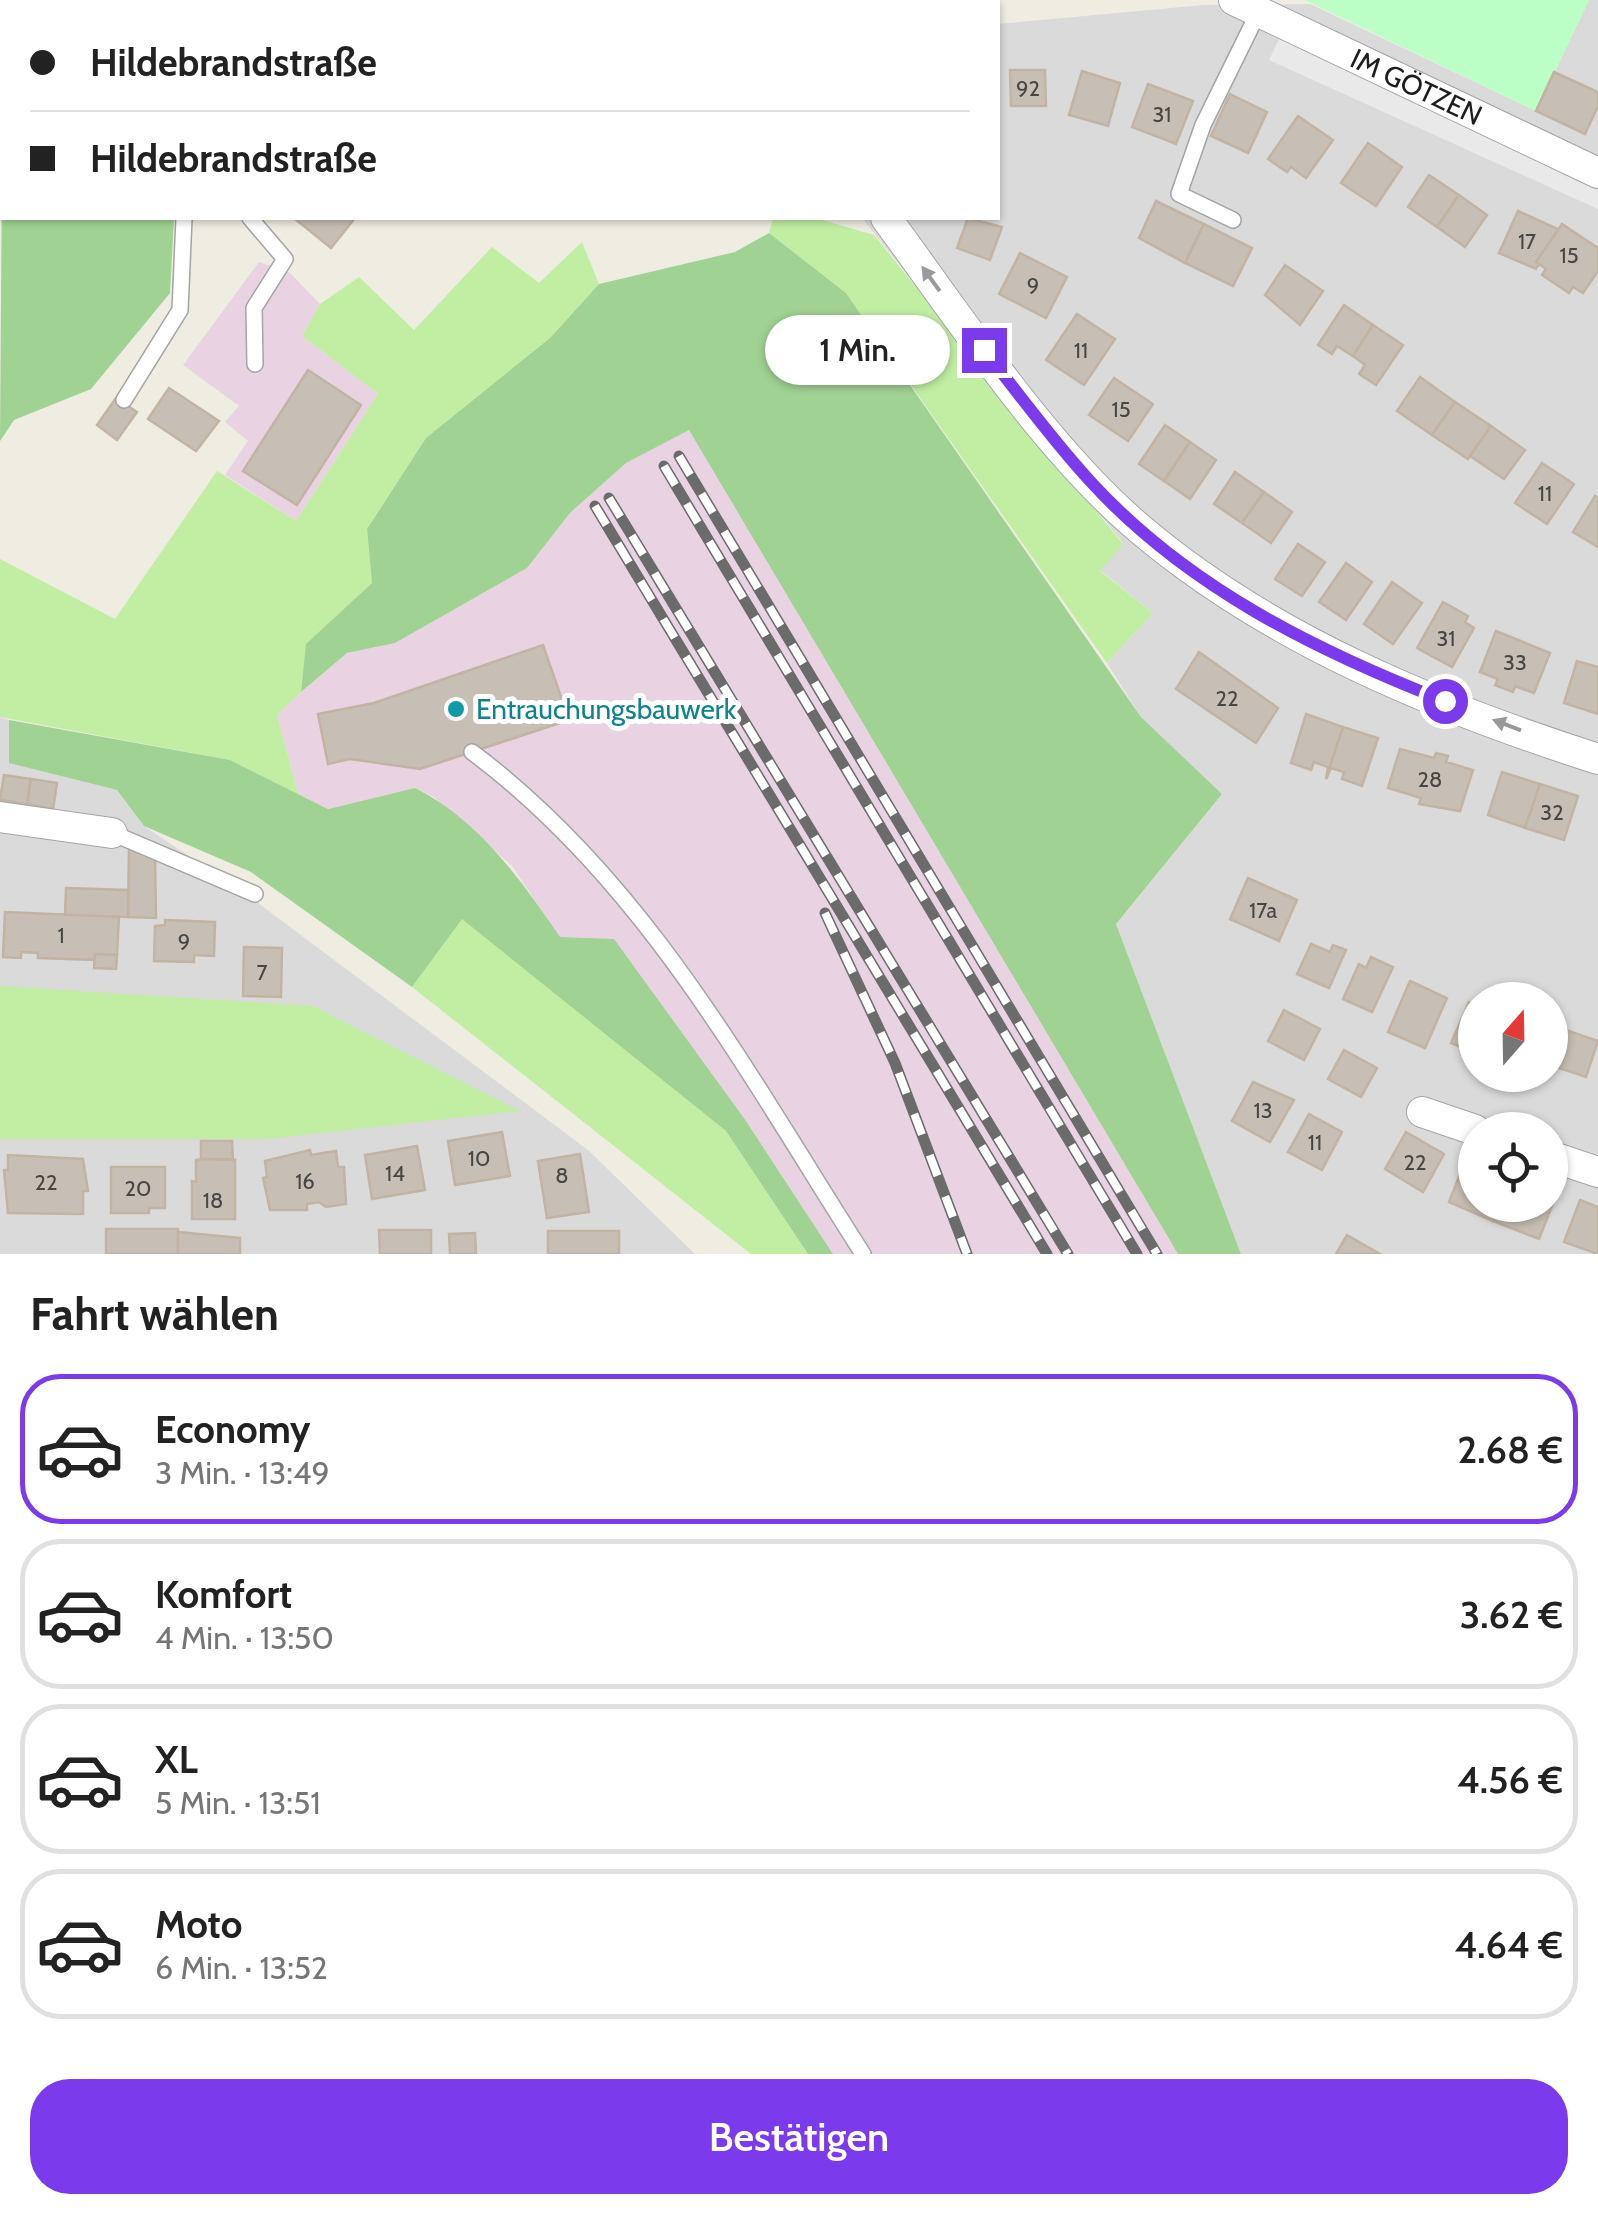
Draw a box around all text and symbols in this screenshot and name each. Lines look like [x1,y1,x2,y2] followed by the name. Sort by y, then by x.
[90,39,377,86] text: Hildebrandstraße
[1345,41,1488,132] street label: IM GÖTZEN
[1016,75,1040,102] house number: 92
[1152,101,1172,128] house number: 31
[90,135,377,182] text: Hildebrandstraße
[1518,228,1536,255] house number: 17
[1559,242,1579,269] house number: 15
[922,266,942,292] one-way arrow
[1027,272,1039,299] house number: 9
[764,315,949,385] callout: 1 Min.
[962,328,1007,373] route end
[819,330,896,369] text: 1 Min.
[1074,337,1088,364] house number: 11
[1111,396,1131,423] house number: 15
[1538,480,1552,507] house number: 11
[1436,625,1456,652] house number: 31
[1503,649,1527,676] house number: 33
[1423,679,1468,724] route start
[1215,685,1239,712] house number: 22
[476,692,737,726] place label: Entrauchungsbauwerk
[445,698,467,720] marker: Entrauchungsbauwerk
[1491,717,1521,733] one-way arrow
[1418,766,1442,793] house number: 28
[1540,799,1564,826] house number: 32
[1249,897,1277,924] house number: 17a
[57,922,65,949] house number: 1
[178,928,190,955] house number: 9
[256,959,268,986] house number: 7
[1458,982,1568,1092] north arrow
[1458,982,1568,1222] map controls
[1253,1097,1273,1124] house number: 13
[1458,1112,1568,1222] button: locate
[1308,1129,1322,1156] house number: 11
[468,1145,490,1172] house number: 10
[1403,1149,1427,1176] house number: 22
[385,1160,405,1187] house number: 14
[555,1162,569,1189] house number: 8
[295,1168,315,1195] house number: 16
[34,1169,58,1196] house number: 22
[125,1175,151,1202] house number: 20
[203,1187,223,1214] house number: 18
[30,1287,279,1341] text: Fahrt wählen
[35,1404,125,1494] icon: car
[155,1406,310,1453] text: Economy
[1457,1426,1563,1473] text: 2.68 €
[155,1453,330,1492] text: 3 Min. · 13:49
[35,1569,125,1659] icon: car
[155,1571,292,1618] text: Komfort
[1460,1591,1563,1638] text: 3.62 €
[155,1618,334,1657] text: 4 Min. · 13:50
[35,1734,125,1824] icon: car
[155,1736,198,1783] text: XL
[1457,1756,1563,1803] text: 4.56 €
[155,1783,321,1822] text: 5 Min. · 13:51
[35,1899,125,1989] icon: car
[155,1901,242,1948] text: Moto
[1454,1921,1563,1968] text: 4.64 €
[155,1948,328,1987] text: 6 Min. · 13:52
[30,2079,1568,2194] button: Bestätigen

